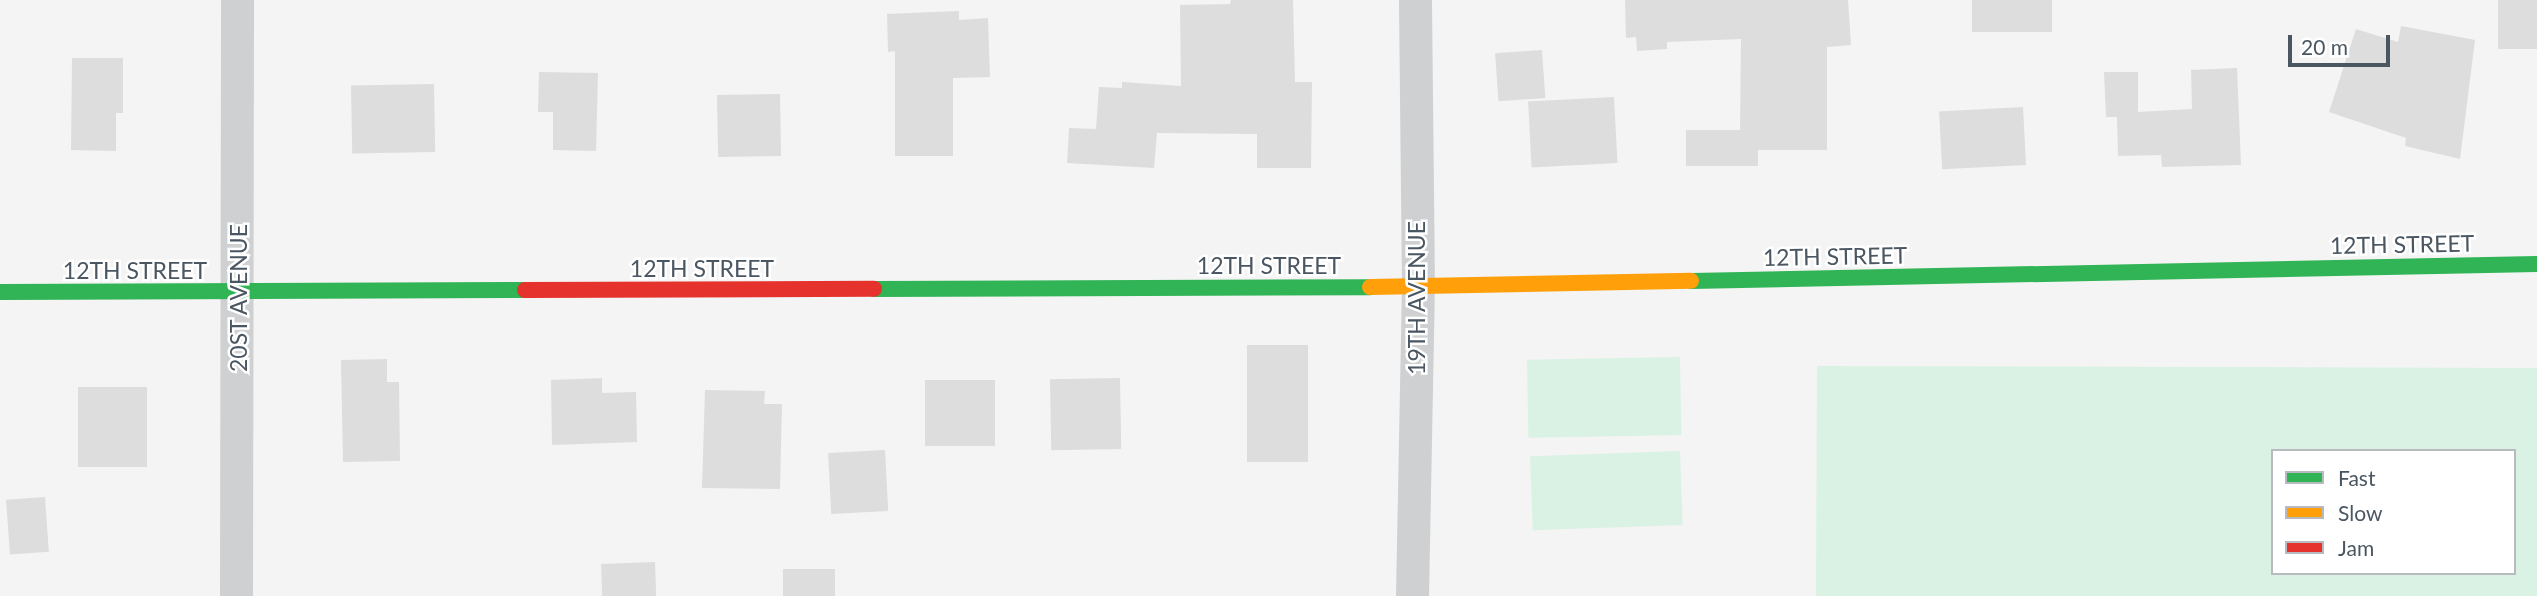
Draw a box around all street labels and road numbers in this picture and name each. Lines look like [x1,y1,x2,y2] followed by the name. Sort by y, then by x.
[1402,221,1430,375] street label: 19TH AVENUE
[224,223,252,373] street label: 20ST AVENUE
[2330,229,2474,259] street label: 12TH STREET
[1763,241,1907,271] street label: 12TH STREET
[1197,251,1341,279] street label: 12TH STREET
[630,254,774,282] street label: 12TH STREET
[63,256,207,284] street label: 12TH STREET

